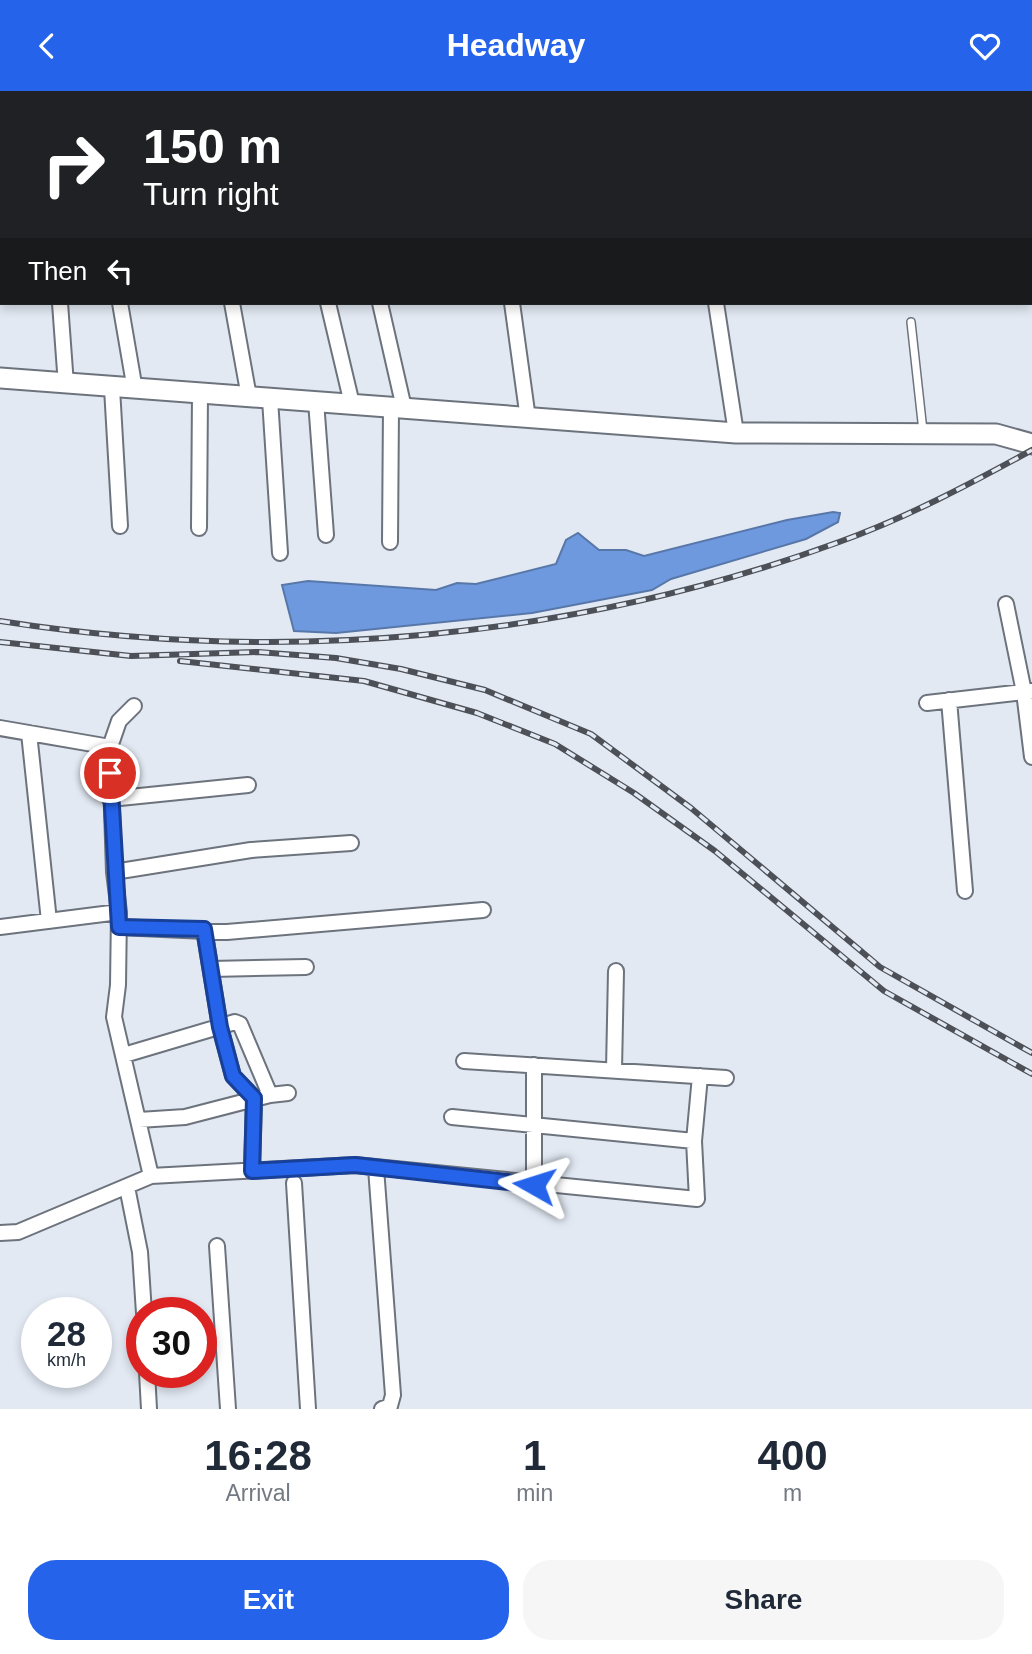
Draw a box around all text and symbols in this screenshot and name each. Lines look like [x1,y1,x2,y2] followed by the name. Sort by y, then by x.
[28,27,66,65] icon: back
[447,27,585,63] text: Headway
[966,27,1004,65] icon: heart
[28,119,119,210] icon: right
[143,119,282,173] text: 150 m
[143,176,279,212] text: Turn right
[101,252,139,290] icon: left
[28,256,87,286] text: Then
[80,743,140,803] pin
[91,754,129,792] icon: arrive
[497,1148,571,1222] position arrow
[126,1297,217,1388] speed limit sign: 30
[47,1314,86,1353] text: 28
[47,1350,86,1370] text: km/h
[204,1432,312,1479] text: 16:28
[523,1432,546,1479] text: 1
[758,1432,828,1479] text: 400
[225,1480,291,1506] text: Arrival
[516,1480,553,1506] text: min
[783,1480,802,1506] text: m
[28,1560,509,1640] button: Exit
[523,1560,1004,1640] button: Share

